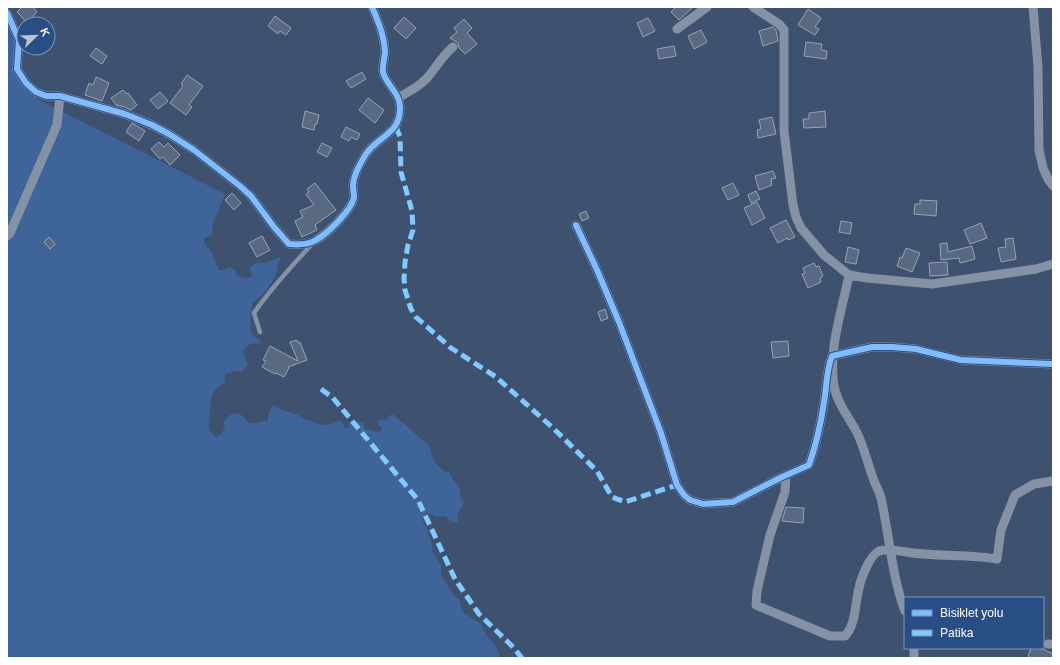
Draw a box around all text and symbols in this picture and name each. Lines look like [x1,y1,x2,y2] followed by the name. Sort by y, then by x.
[16,16,56,56] north arrow
[38,26,52,38] text: K
[904,597,1044,649] legend
[940,606,1003,620] text: Bisiklet yolu
[940,626,974,640] text: Patika

